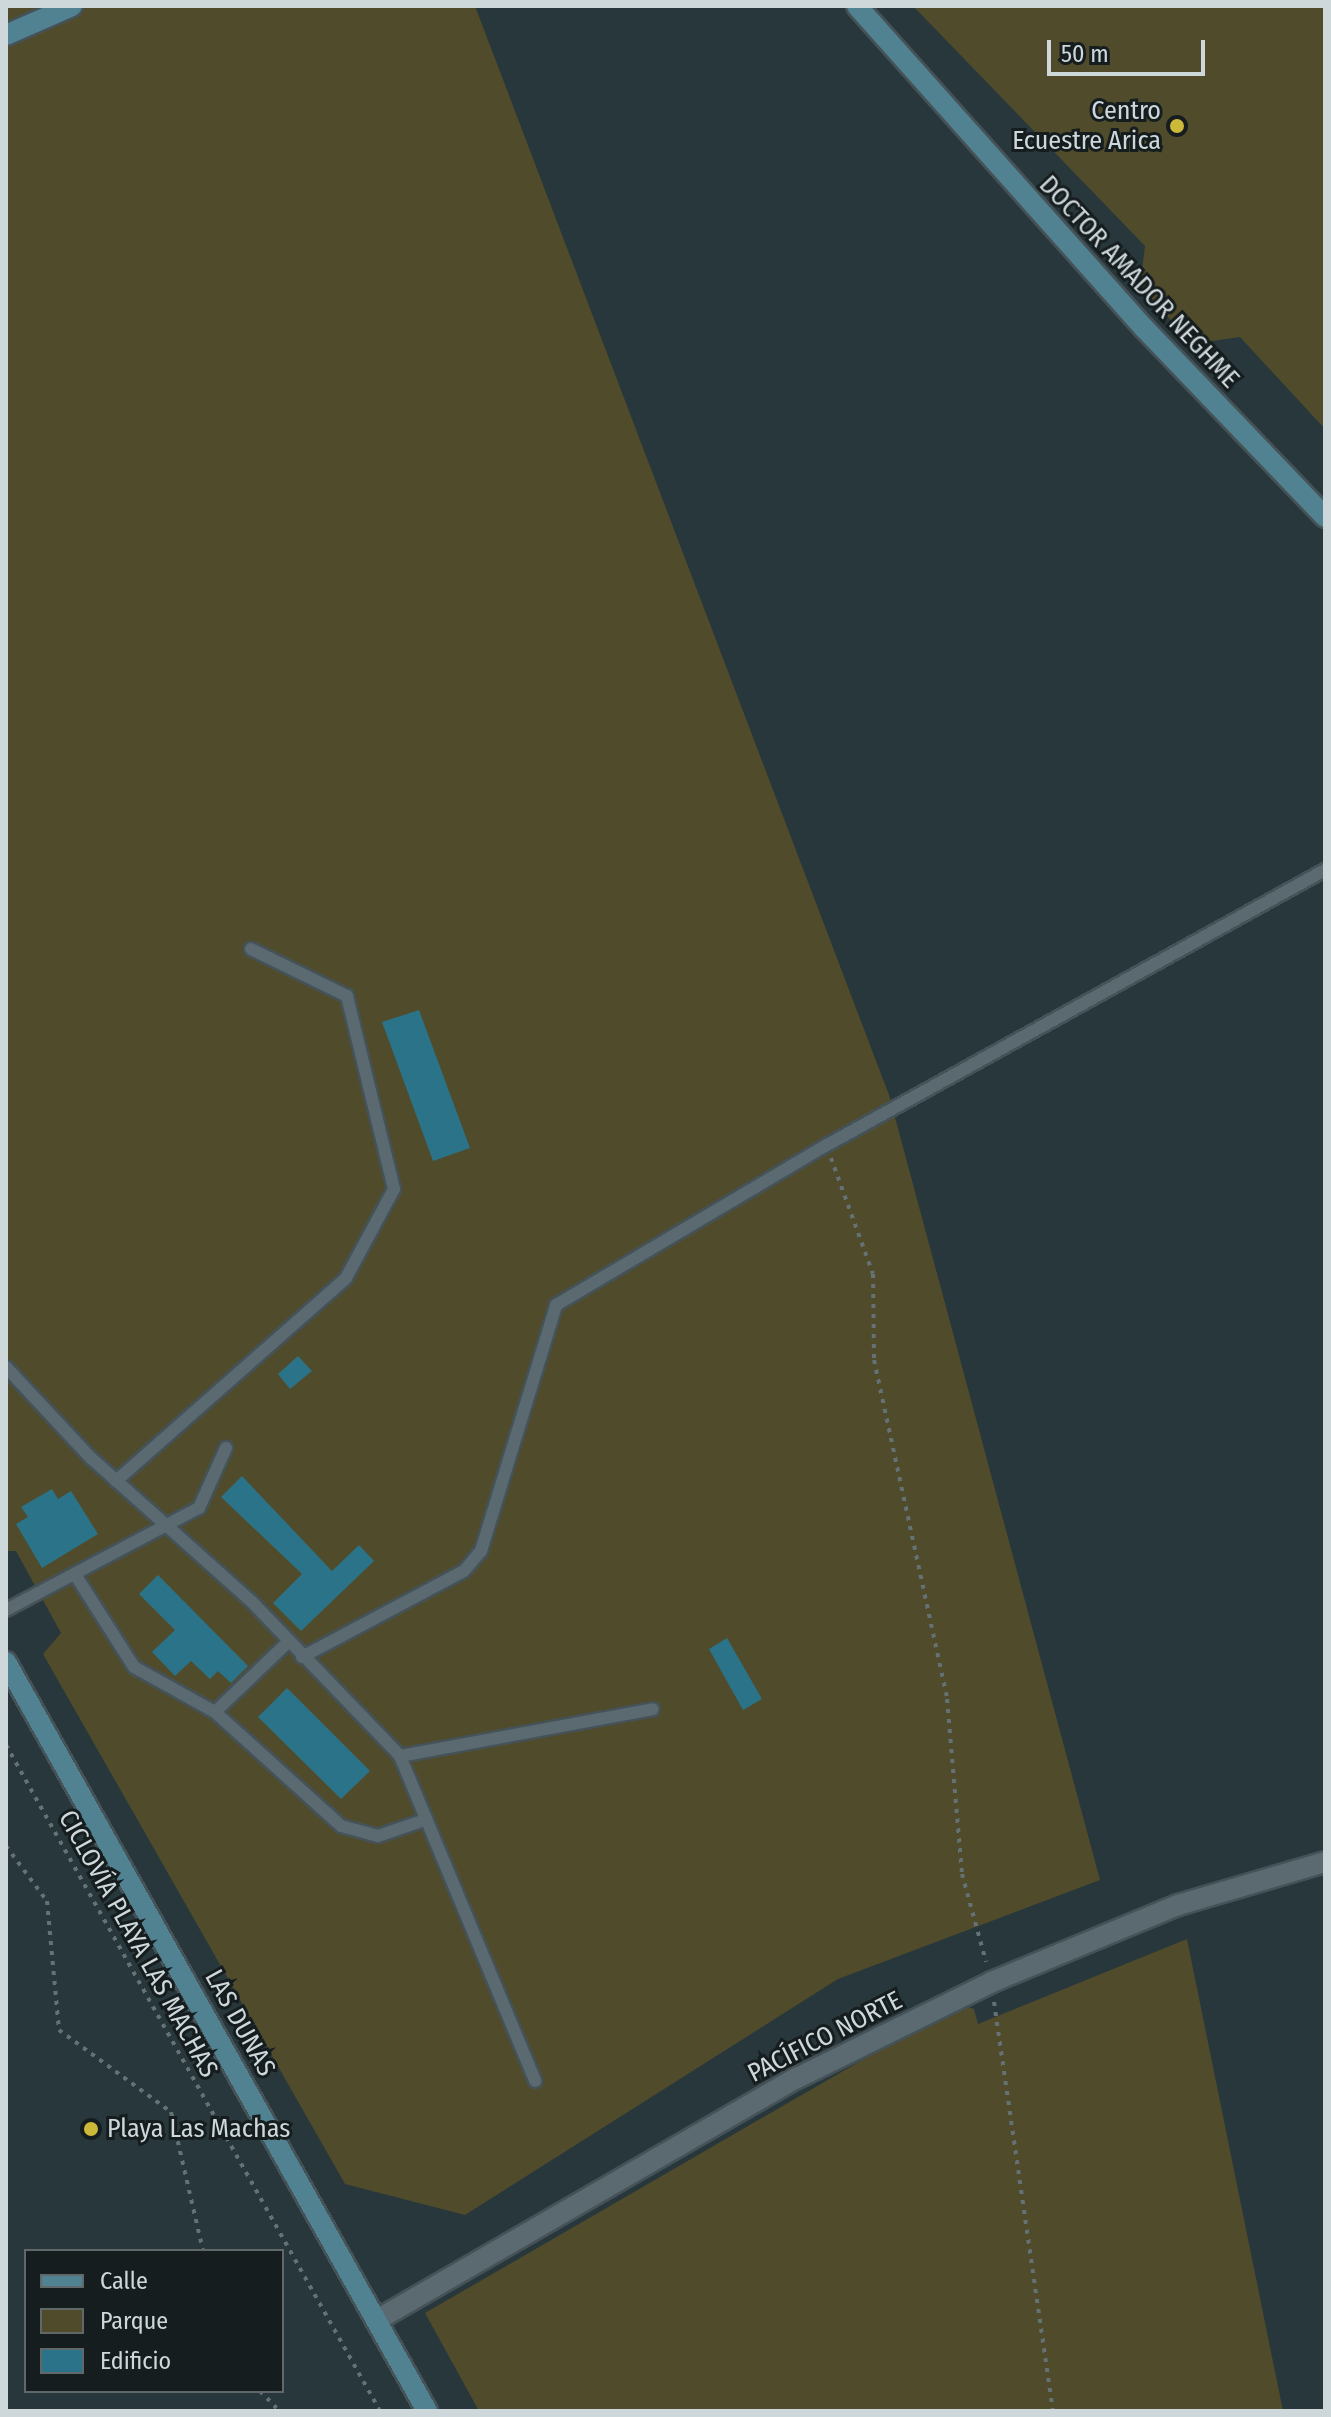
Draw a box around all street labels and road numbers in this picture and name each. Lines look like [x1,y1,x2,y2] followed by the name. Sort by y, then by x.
[1033,169,1245,395] street label: DOCTOR AMADOR NEGHME
[52,1805,224,2083] street label: CICLOVÍA PLAYA LAS MACHAS
[198,1964,282,2082] street label: LAS DUNAS
[743,1985,907,2089] street label: PACÍFICO NORTE

